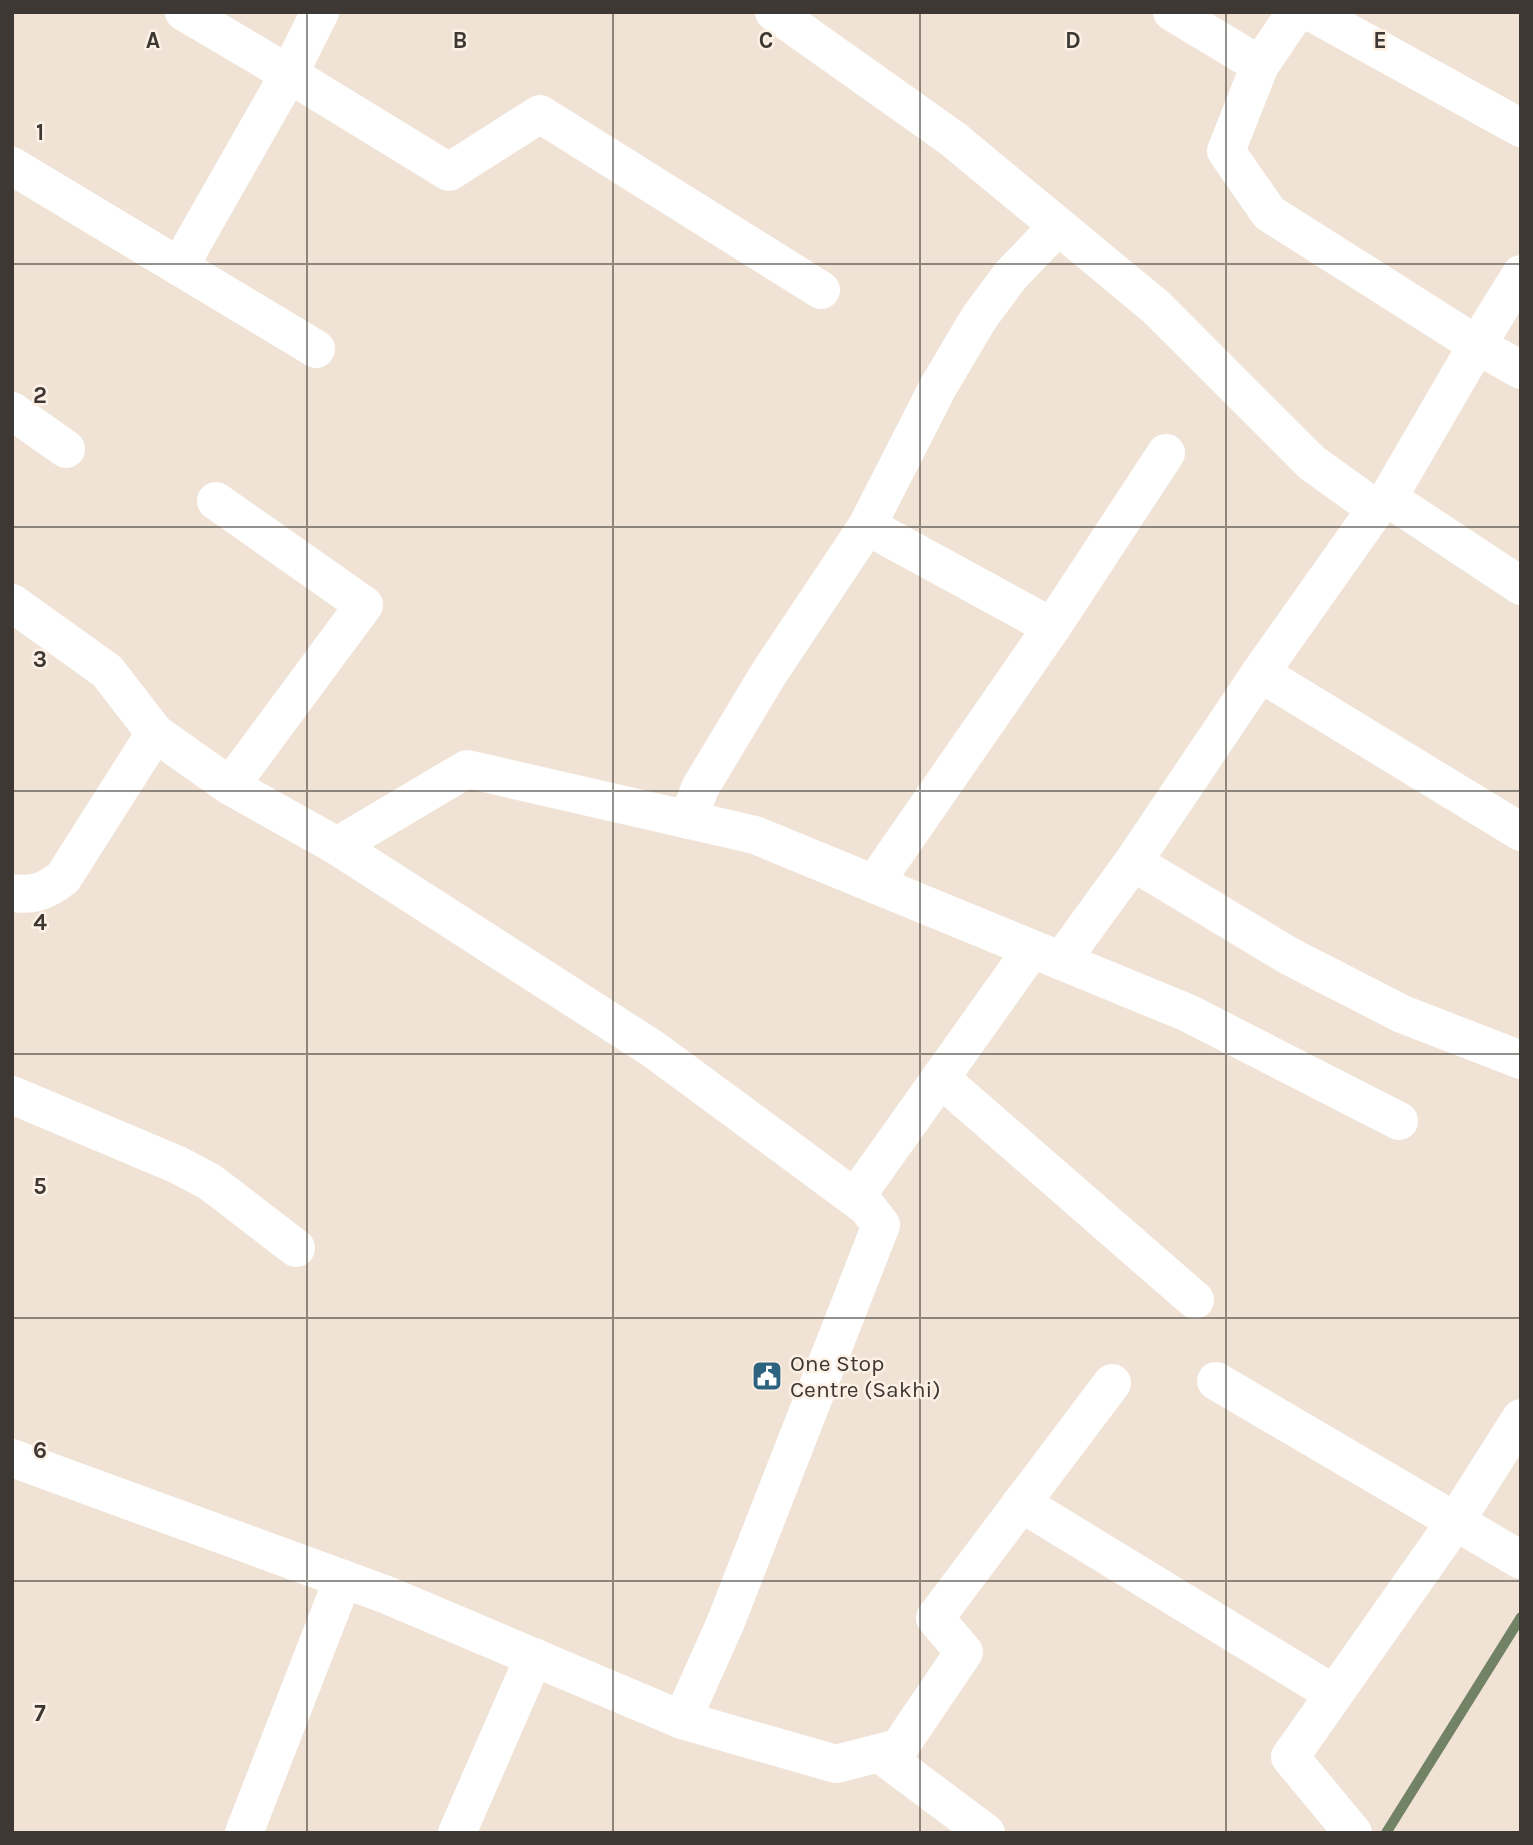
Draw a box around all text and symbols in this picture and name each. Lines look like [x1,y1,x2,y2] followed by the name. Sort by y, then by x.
[146,27,160,54] text: A
[453,27,467,54] text: B
[759,27,773,54] text: C
[1065,27,1081,54] text: D
[1373,27,1387,54] text: E
[36,119,44,146] text: 1
[33,382,47,409] text: 2
[33,646,47,673] text: 3
[33,909,47,936] text: 4
[33,1173,47,1200] text: 5
[790,1350,941,1403] place label: One Stop Centre (Sakhi)
[750,1359,784,1393] public building icon: One Stop Centre (Sakhi)
[33,1437,47,1464] text: 6
[34,1700,46,1727] text: 7

